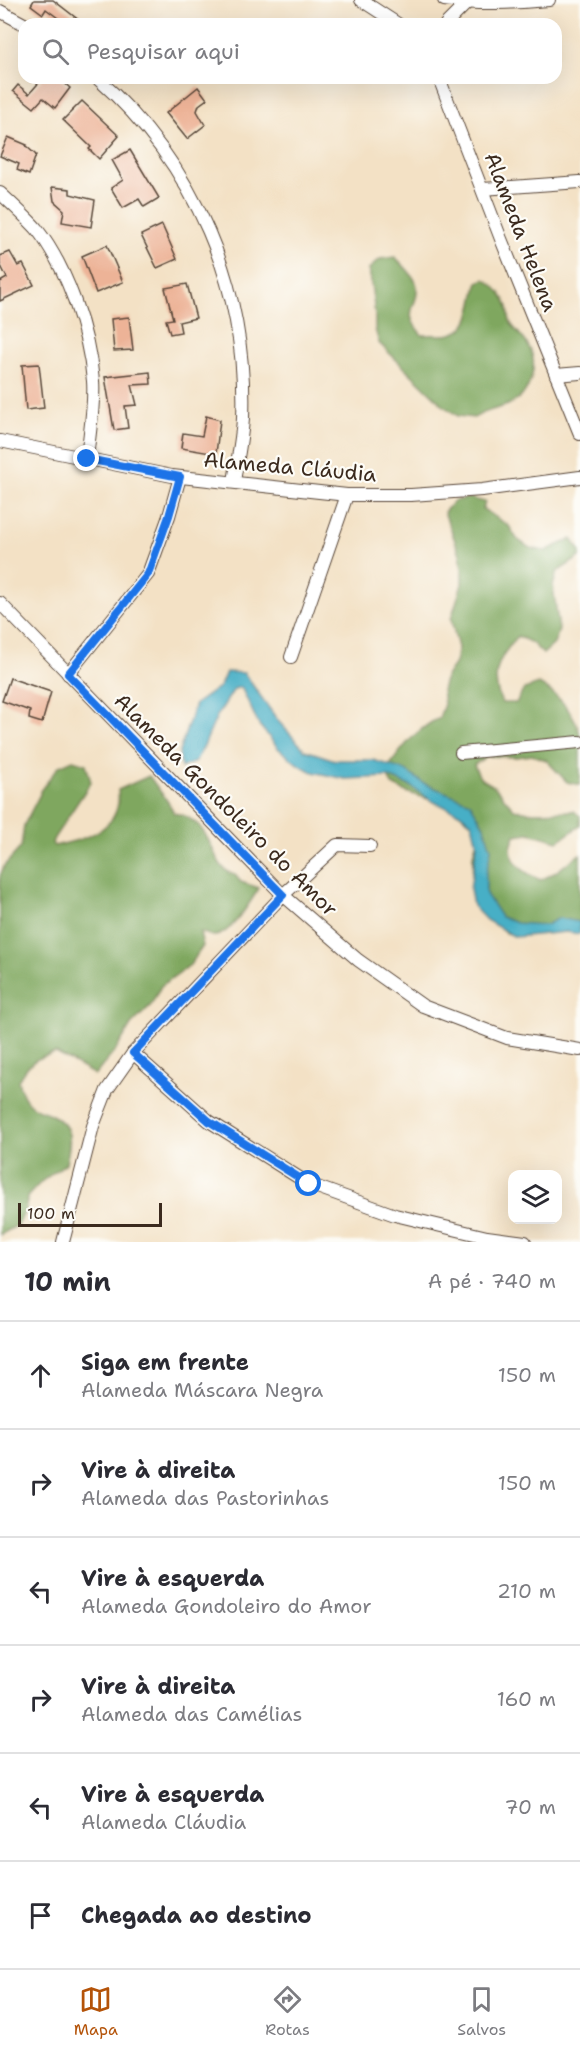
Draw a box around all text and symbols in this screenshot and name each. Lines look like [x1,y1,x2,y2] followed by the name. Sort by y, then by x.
[18,18,562,84] search box
[39,35,72,68] icon: search
[87,37,240,66] text: Pesquisar aqui
[478,148,564,316] street label: Alameda Helena
[73,445,99,471] route end
[202,445,378,489] street label: Alameda Cláudia
[108,687,344,923] street label: Alameda Gondoleiro do Amor
[295,1170,321,1196] route start
[508,1170,562,1224] map controls
[508,1170,562,1224] button: layers
[18,1200,162,1228] scale bar
[27,1203,75,1224] text: 100 m
[24,1264,111,1299] text: 10 min
[428,1268,556,1294] text: A pé · 740 m
[81,1348,249,1377] text: Siga em frente
[24,1359,57,1392] icon: ahead
[498,1362,556,1388] text: 150 m
[81,1377,323,1403] text: Alameda Máscara Negra
[81,1456,235,1485] text: Vire à direita
[24,1467,57,1500] icon: right
[498,1470,556,1496] text: 150 m
[81,1485,329,1511] text: Alameda das Pastorinhas
[81,1564,264,1593] text: Vire à esquerda
[24,1575,57,1608] icon: left
[497,1578,556,1604] text: 210 m
[81,1593,372,1619] text: Alameda Gondoleiro do Amor
[81,1672,235,1701] text: Vire à direita
[24,1683,57,1716] icon: right
[497,1686,556,1712] text: 160 m
[81,1701,302,1727] text: Alameda das Camélias
[81,1780,264,1809] text: Vire à esquerda
[24,1791,57,1824] icon: left
[504,1794,556,1820] text: 70 m
[81,1809,246,1835] text: Alameda Cláudia
[24,1899,57,1932] icon: arrive
[81,1901,312,1930] text: Chegada ao destino
[74,1983,118,2040] tab: Mapa
[265,1983,310,2040] tab: Rotas
[457,1983,506,2040] tab: Salvos

